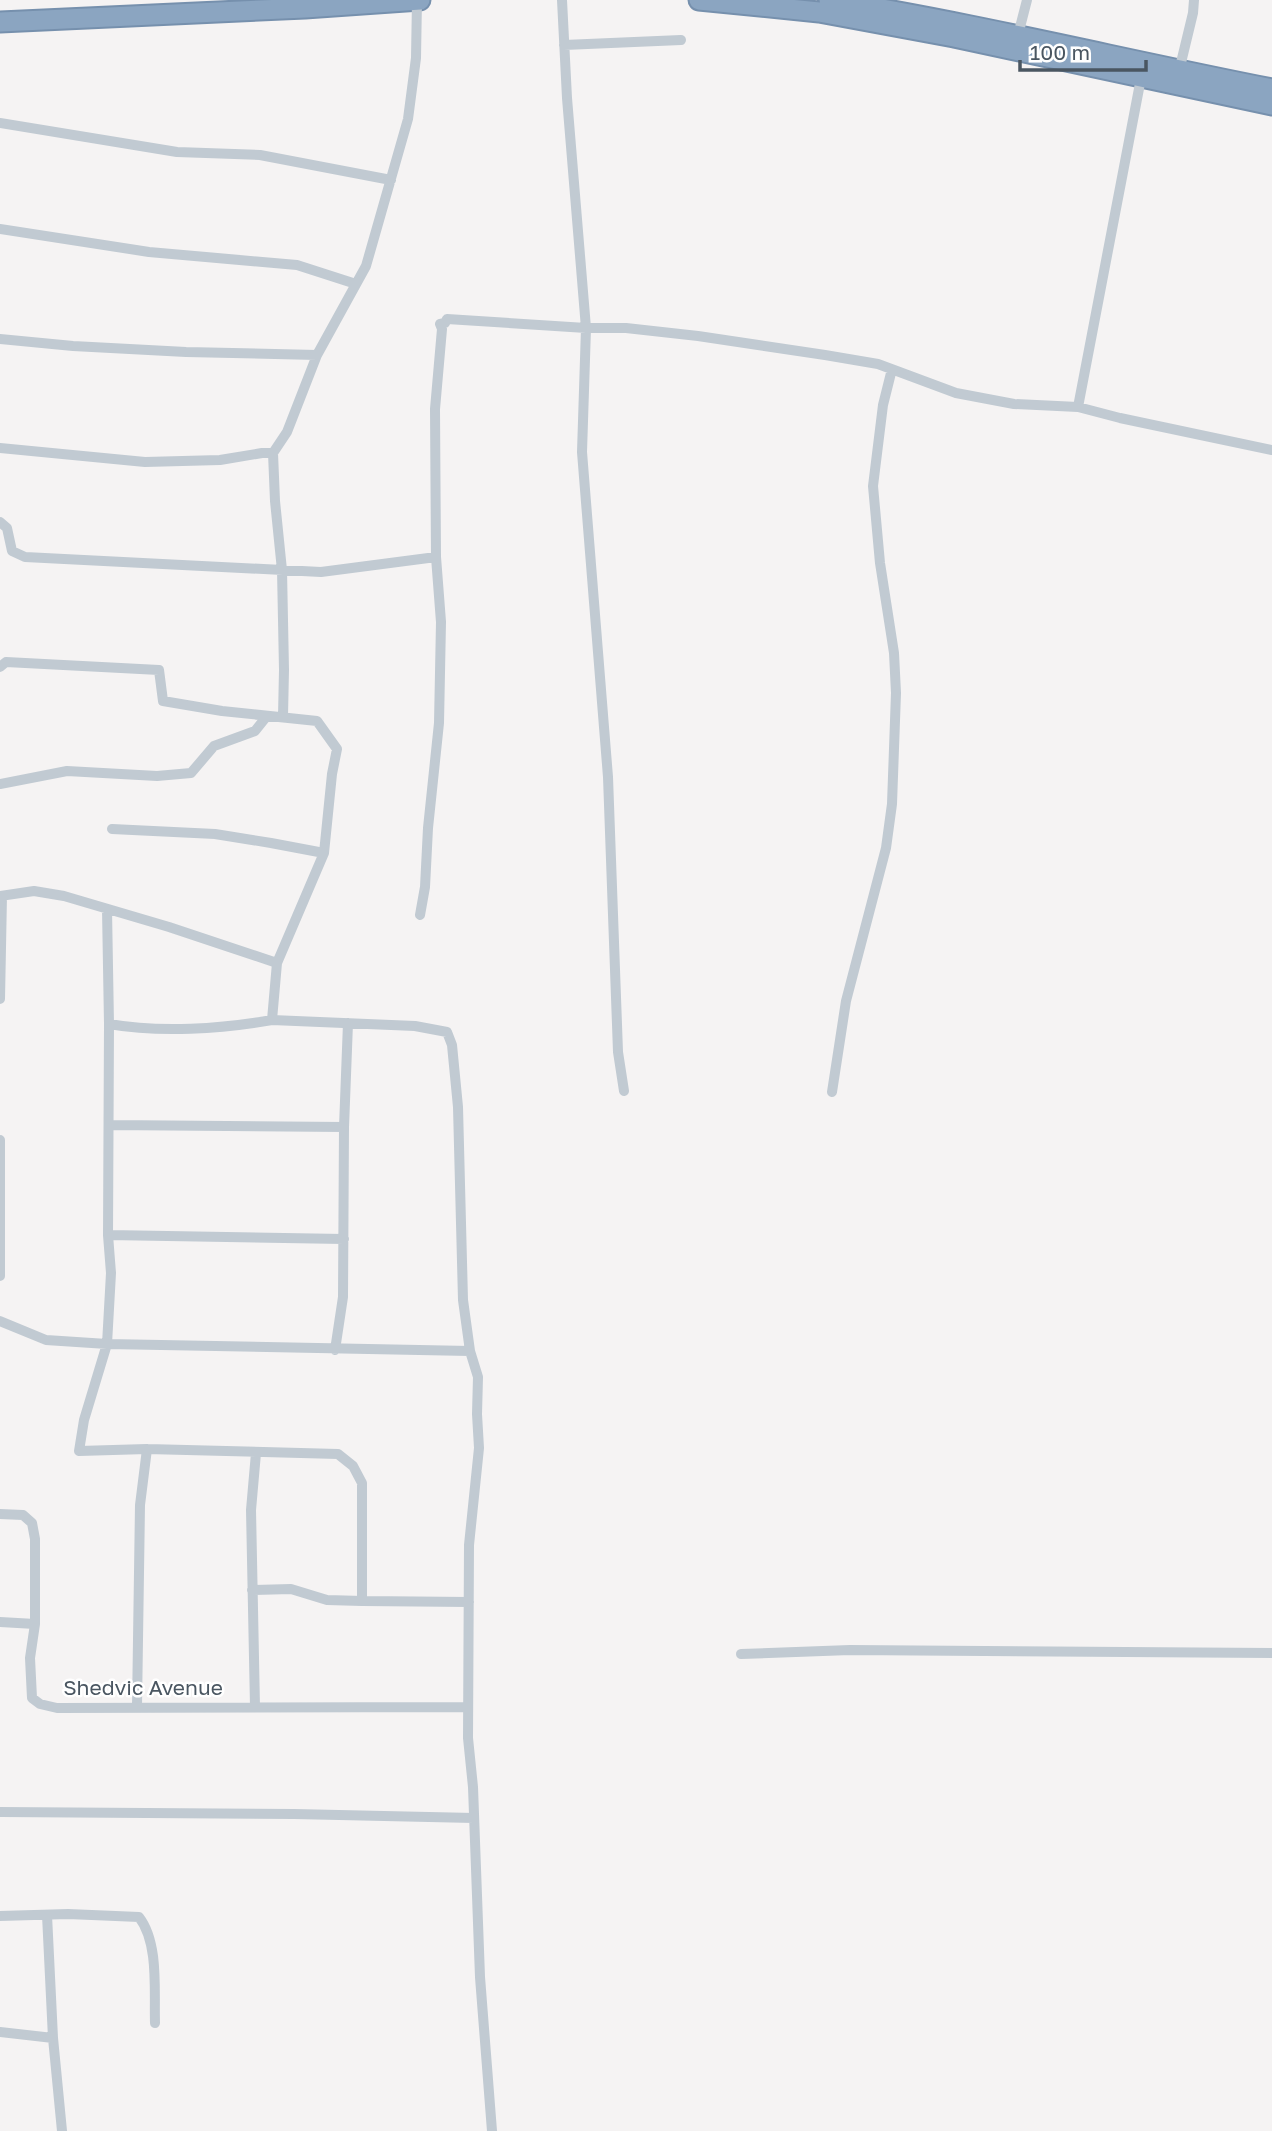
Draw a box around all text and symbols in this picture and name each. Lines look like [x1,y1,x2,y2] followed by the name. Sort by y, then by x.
[1020,28,1146,72] scale bar
[1030,39,1090,65] text: 100 m
[63,1674,223,1700] street label: Shedvic Avenue

